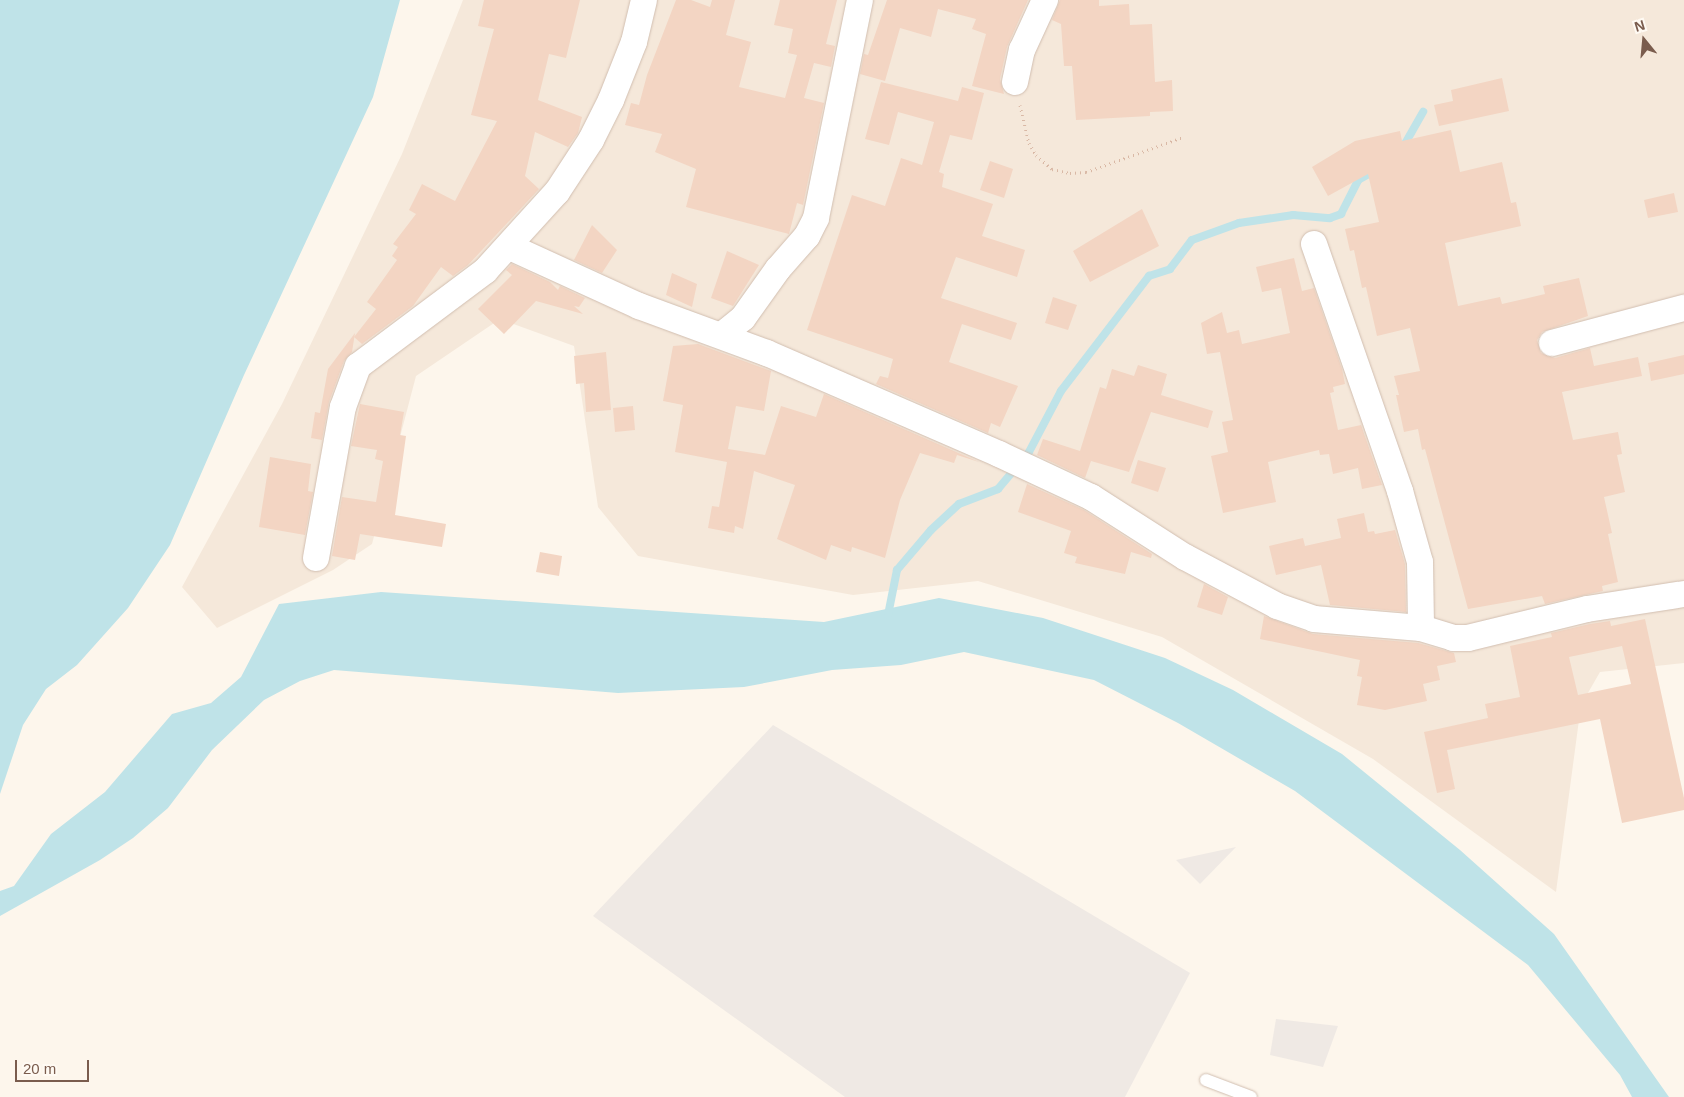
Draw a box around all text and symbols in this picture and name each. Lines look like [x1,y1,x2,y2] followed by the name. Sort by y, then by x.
[1619,15,1669,65] north arrow
[1632,17,1647,35] text: N
[18,1050,91,1082] scale bar
[23,1060,56,1077] text: 20 m

